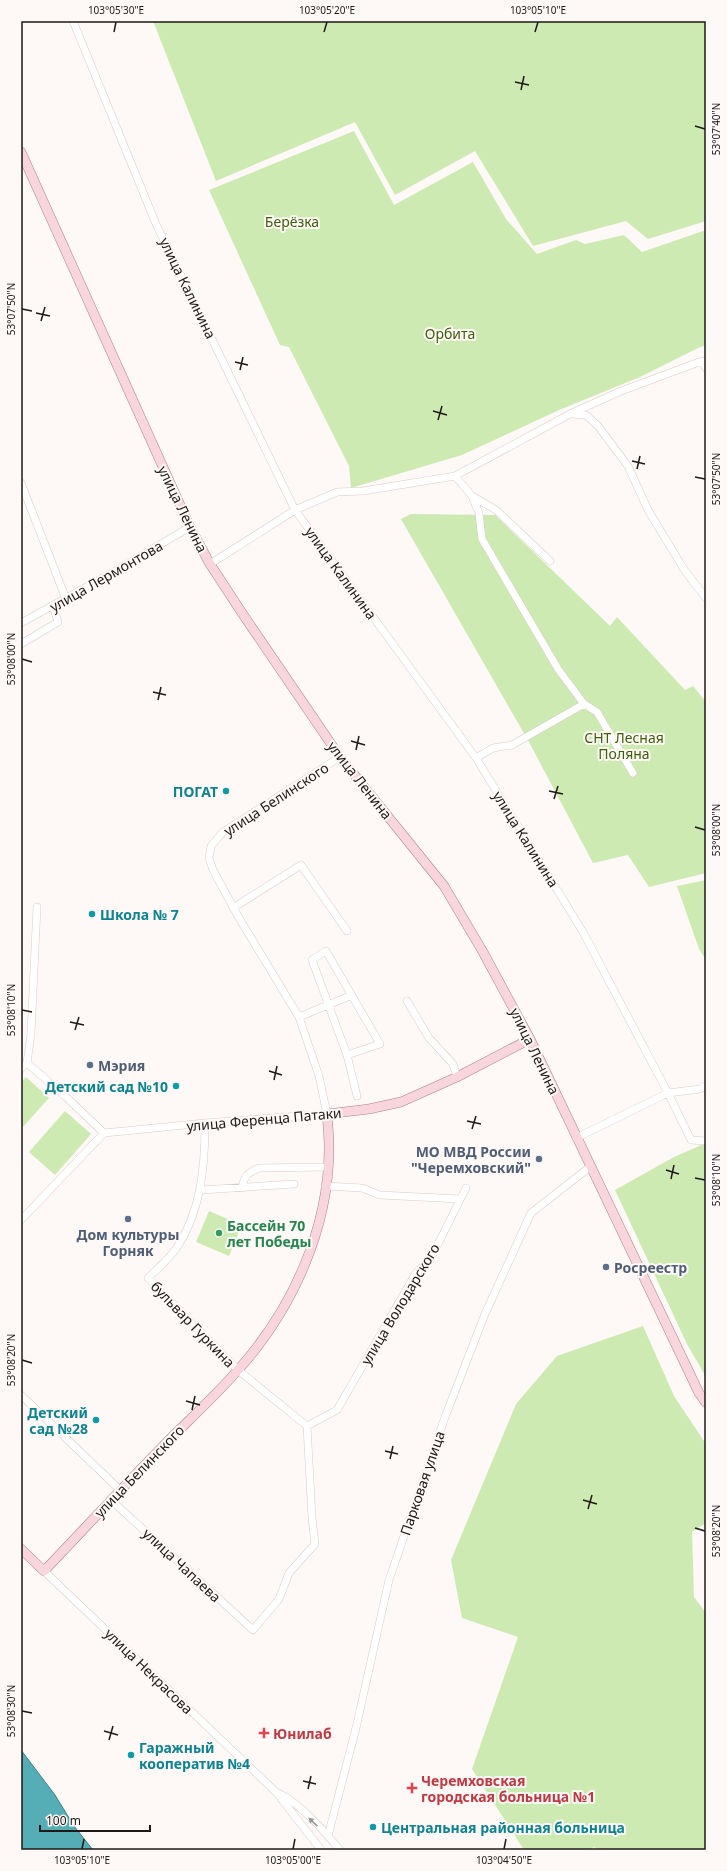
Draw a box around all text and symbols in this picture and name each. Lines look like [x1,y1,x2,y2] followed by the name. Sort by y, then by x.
[88,3,144,17] text: 103°05'30"E
[299,3,355,17] text: 103°05'20"E
[510,3,566,17] text: 103°05'10"E
[709,103,723,155] text: 53°07'40"N
[265,212,319,231] park label: Берёзка
[155,234,221,342] street label: улица Калинина
[4,283,18,335] text: 53°07'50"N
[425,324,475,343] park label: Орбита
[709,453,723,505] text: 53°07'50"N
[154,462,212,556] street label: улица Ленина
[301,523,381,623] street label: улица Калинина
[46,536,166,616] street label: улица Лермонтова
[4,633,18,685] text: 53°08'00"N
[584,728,664,763] park label: СНТ Лесная Поляна
[323,737,397,823] street label: улица Ленина
[220,758,332,840] street label: улица Белинского
[173,782,218,801] place label: ПОГАТ
[221,786,231,796] marker: ПОГАТ
[489,787,563,891] street label: улица Калинина
[709,804,723,856] text: 53°08'00"N
[100,905,179,924] place label: Школа № 7
[87,909,97,919] marker: Школа № 7
[4,984,18,1036] text: 53°08'10"N
[506,1004,564,1098] street label: улица Ленина
[98,1056,145,1075] place label: Мэрия
[85,1060,95,1070] marker: Мэрия
[45,1077,168,1096] place label: Детский сад №10
[171,1081,181,1091] marker: Детский сад №10
[186,1103,342,1135] street label: улица Ференца Патаки
[411,1142,531,1177] place label: МО МВД России "Черемховский"
[534,1154,544,1164] marker: МО МВД России "Черемховский"
[709,1154,723,1206] text: 53°08'10"N
[123,1214,133,1224] marker: Дом культуры Горняк
[227,1216,311,1251] place label: Бассейн 70 лет Победы
[77,1225,179,1260] place label: Дом культуры Горняк
[214,1228,224,1238] marker: Бассейн 70 лет Победы
[356,1240,444,1368] street label: улица Володарского
[614,1258,687,1277] place label: Росреестр
[601,1262,611,1272] marker: Росреестр
[147,1277,239,1371] street label: бульвар Гуркина
[4,1334,18,1386] text: 53°08'20"N
[27,1403,88,1438] place label: Детский сад №28
[91,1415,101,1425] marker: Детский сад №28
[90,1421,188,1521] street label: улица Белинского
[395,1428,449,1538] street label: Парковая улица
[709,1505,723,1557] text: 53°08'20"N
[139,1524,225,1606] street label: улица Чапаева
[101,1624,197,1718] street label: улица Некрасова
[4,1685,18,1737] text: 53°08'30"N
[273,1724,332,1743] place label: Юнилаб
[258,1727,270,1739] marker: Юнилаб
[139,1738,250,1773] place label: Гаражный кооператив №4
[126,1750,136,1760] marker: Гаражный кооператив №4
[421,1771,595,1806] place label: Черемховская городская больница №1
[406,1782,418,1794] marker: Черемховская городская больница №1
[40,1807,150,1833] scale bar
[46,1812,81,1829] text: 100 m
[308,1817,318,1826] one-way arrow
[381,1818,625,1837] place label: Центральная районная больница
[368,1822,378,1832] marker: Центральная районная больница
[54,1853,110,1867] text: 103°05'10"E
[265,1853,321,1867] text: 103°05'00"E
[476,1853,532,1867] text: 103°04'50"E

